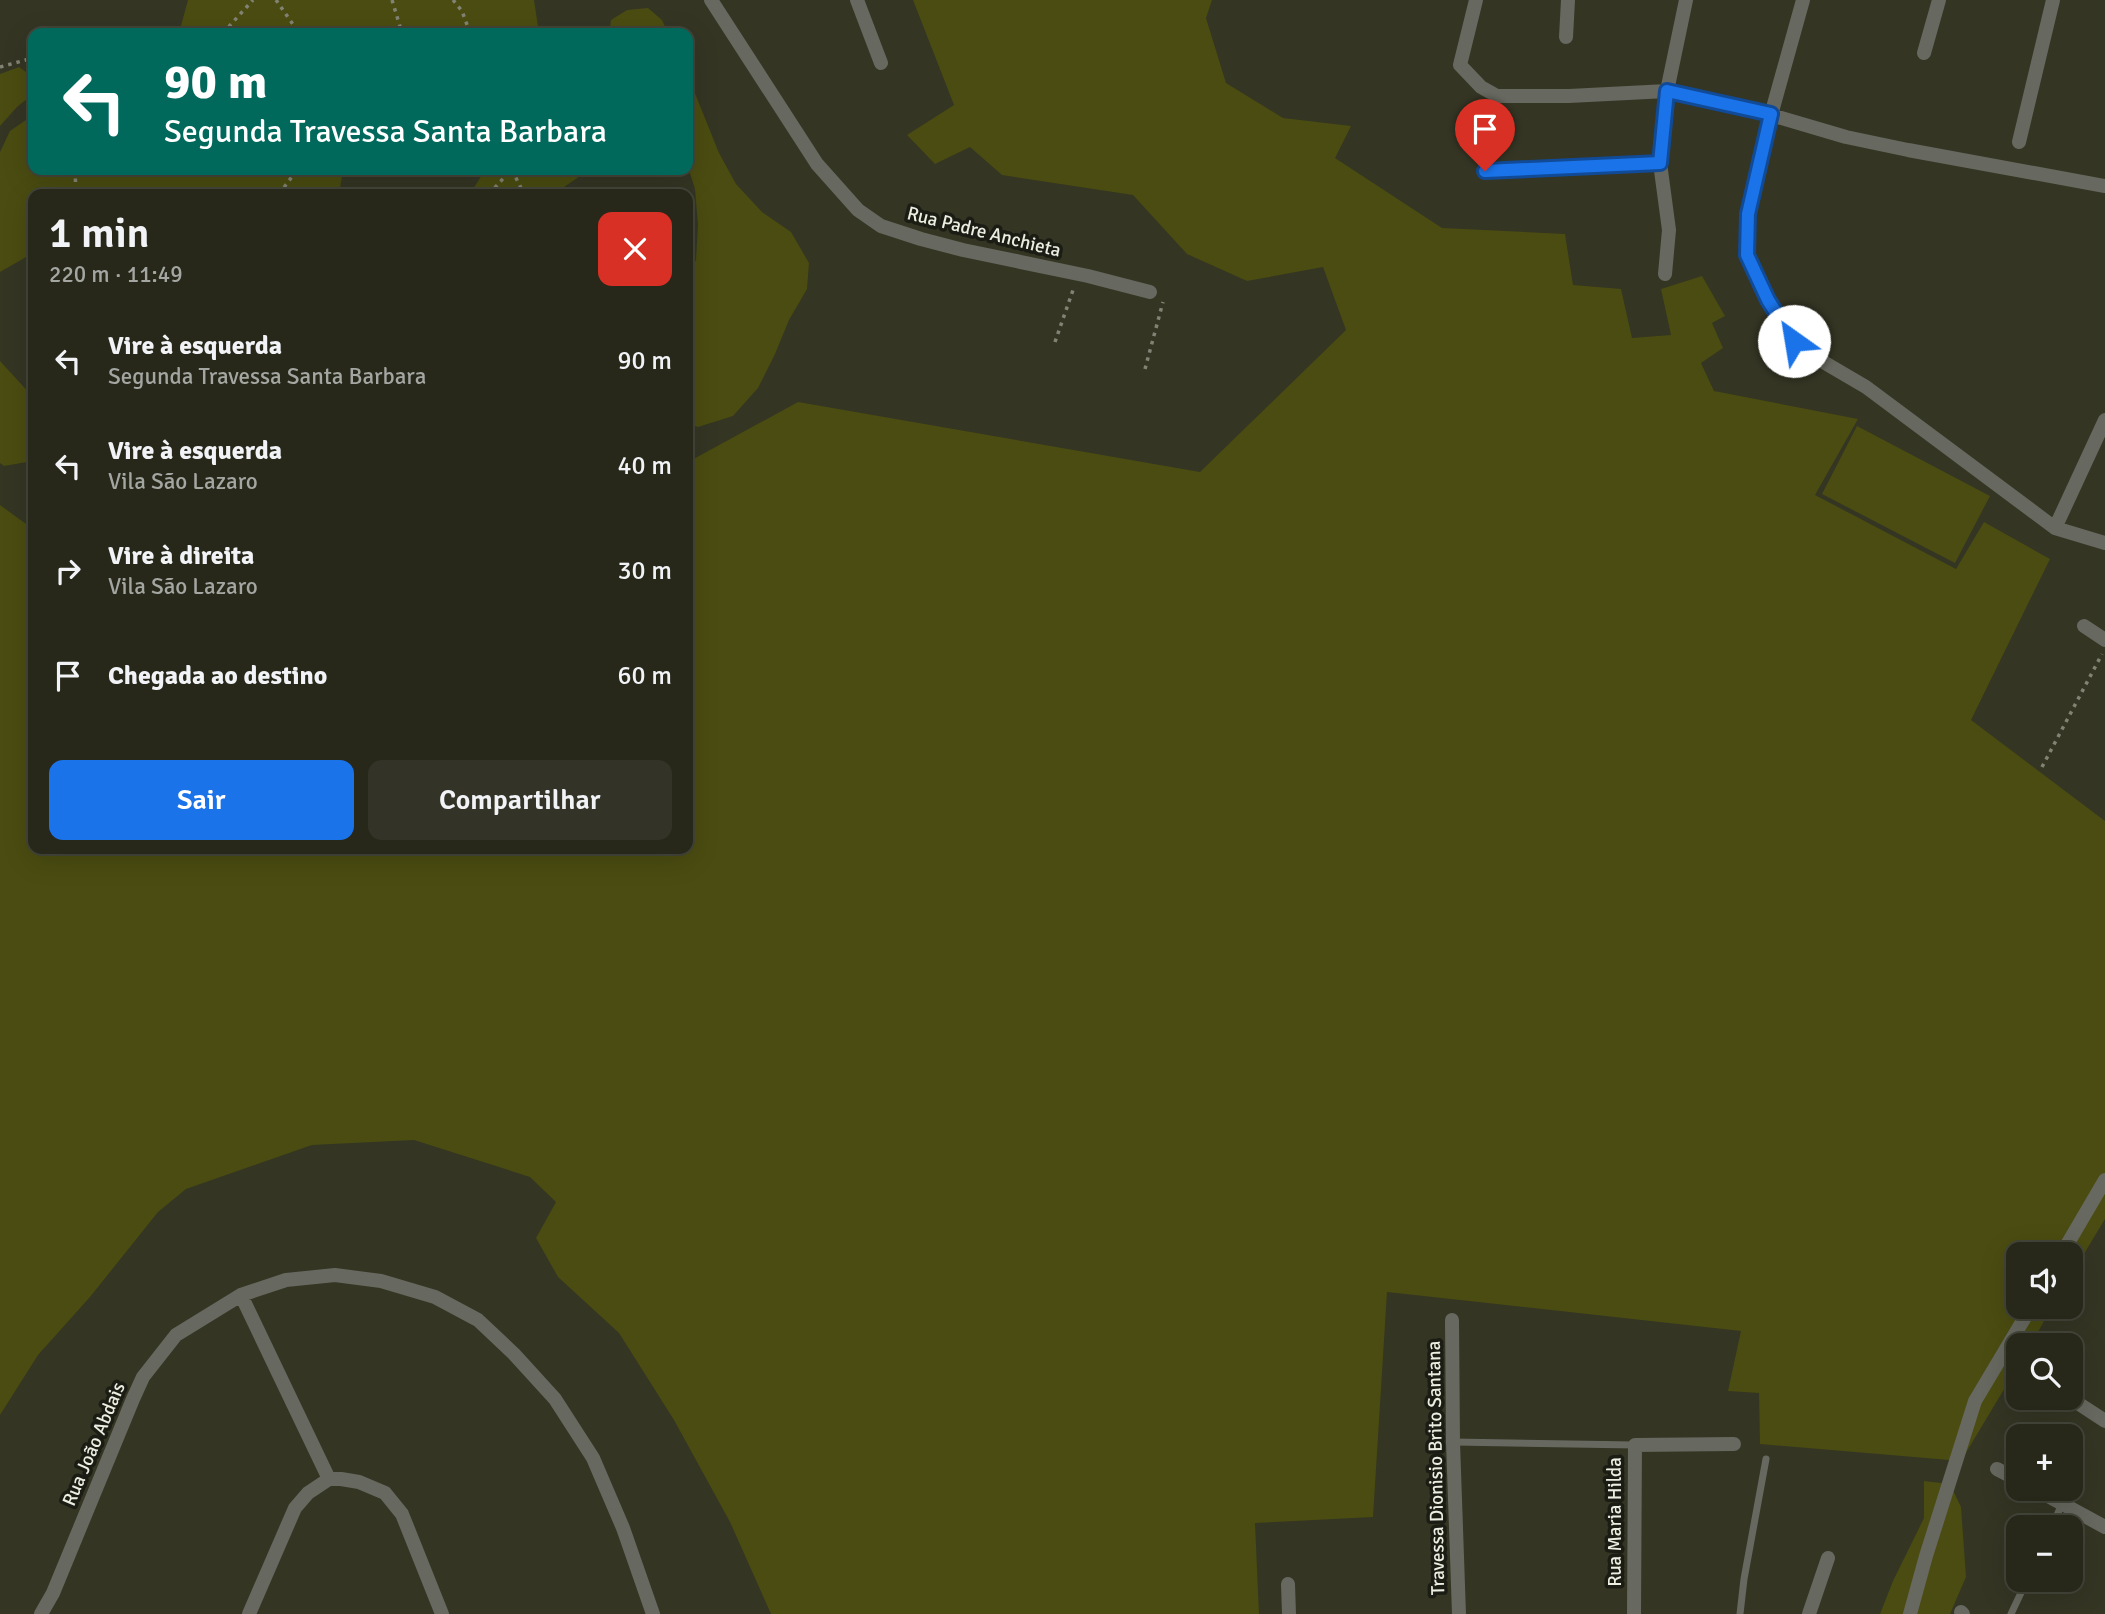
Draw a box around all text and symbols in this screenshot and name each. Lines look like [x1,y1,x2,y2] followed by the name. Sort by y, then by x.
[164,52,267,112] text: 90 m
[49,56,140,147] icon: left
[1455,99,1515,171] pin
[1466,110,1504,148] icon: arrive
[164,112,607,151] text: Segunda Travessa Santa Barbara
[905,201,1063,263] street label: Rua Padre Anchieta
[49,208,150,259] text: 1 min
[598,212,672,286] button: close
[49,260,183,289] text: 220 m · 11:49
[1757,304,1831,378] position arrow
[108,330,282,362] text: Vire à esquerda
[49,342,87,380] icon: left
[617,345,672,377] text: 90 m
[108,362,426,391] text: Segunda Travessa Santa Barbara
[108,435,282,467] text: Vire à esquerda
[49,447,87,485] icon: left
[617,450,672,482] text: 40 m
[108,467,258,496] text: Vila São Lazaro
[108,540,254,572] text: Vire à direita
[49,552,87,590] icon: right
[617,555,672,587] text: 30 m
[108,572,258,601] text: Vila São Lazaro
[49,657,87,695] icon: arrive
[108,660,327,692] text: Chegada ao destino
[617,660,672,692] text: 60 m
[49,760,354,840] button: Sair
[368,760,672,840] button: Compartilhar
[2006,1242,2083,1592] map controls
[2006,1242,2083,1319] button: sound
[2006,1333,2083,1410] button: search
[1422,1341,1450,1595] street label: Travessa Dionisio Brito Santana
[57,1379,131,1509] street label: Rua João Abdais
[2006,1424,2083,1501] button: +
[1603,1457,1627,1587] street label: Rua Maria Hilda
[2006,1515,2083,1592] button: −

